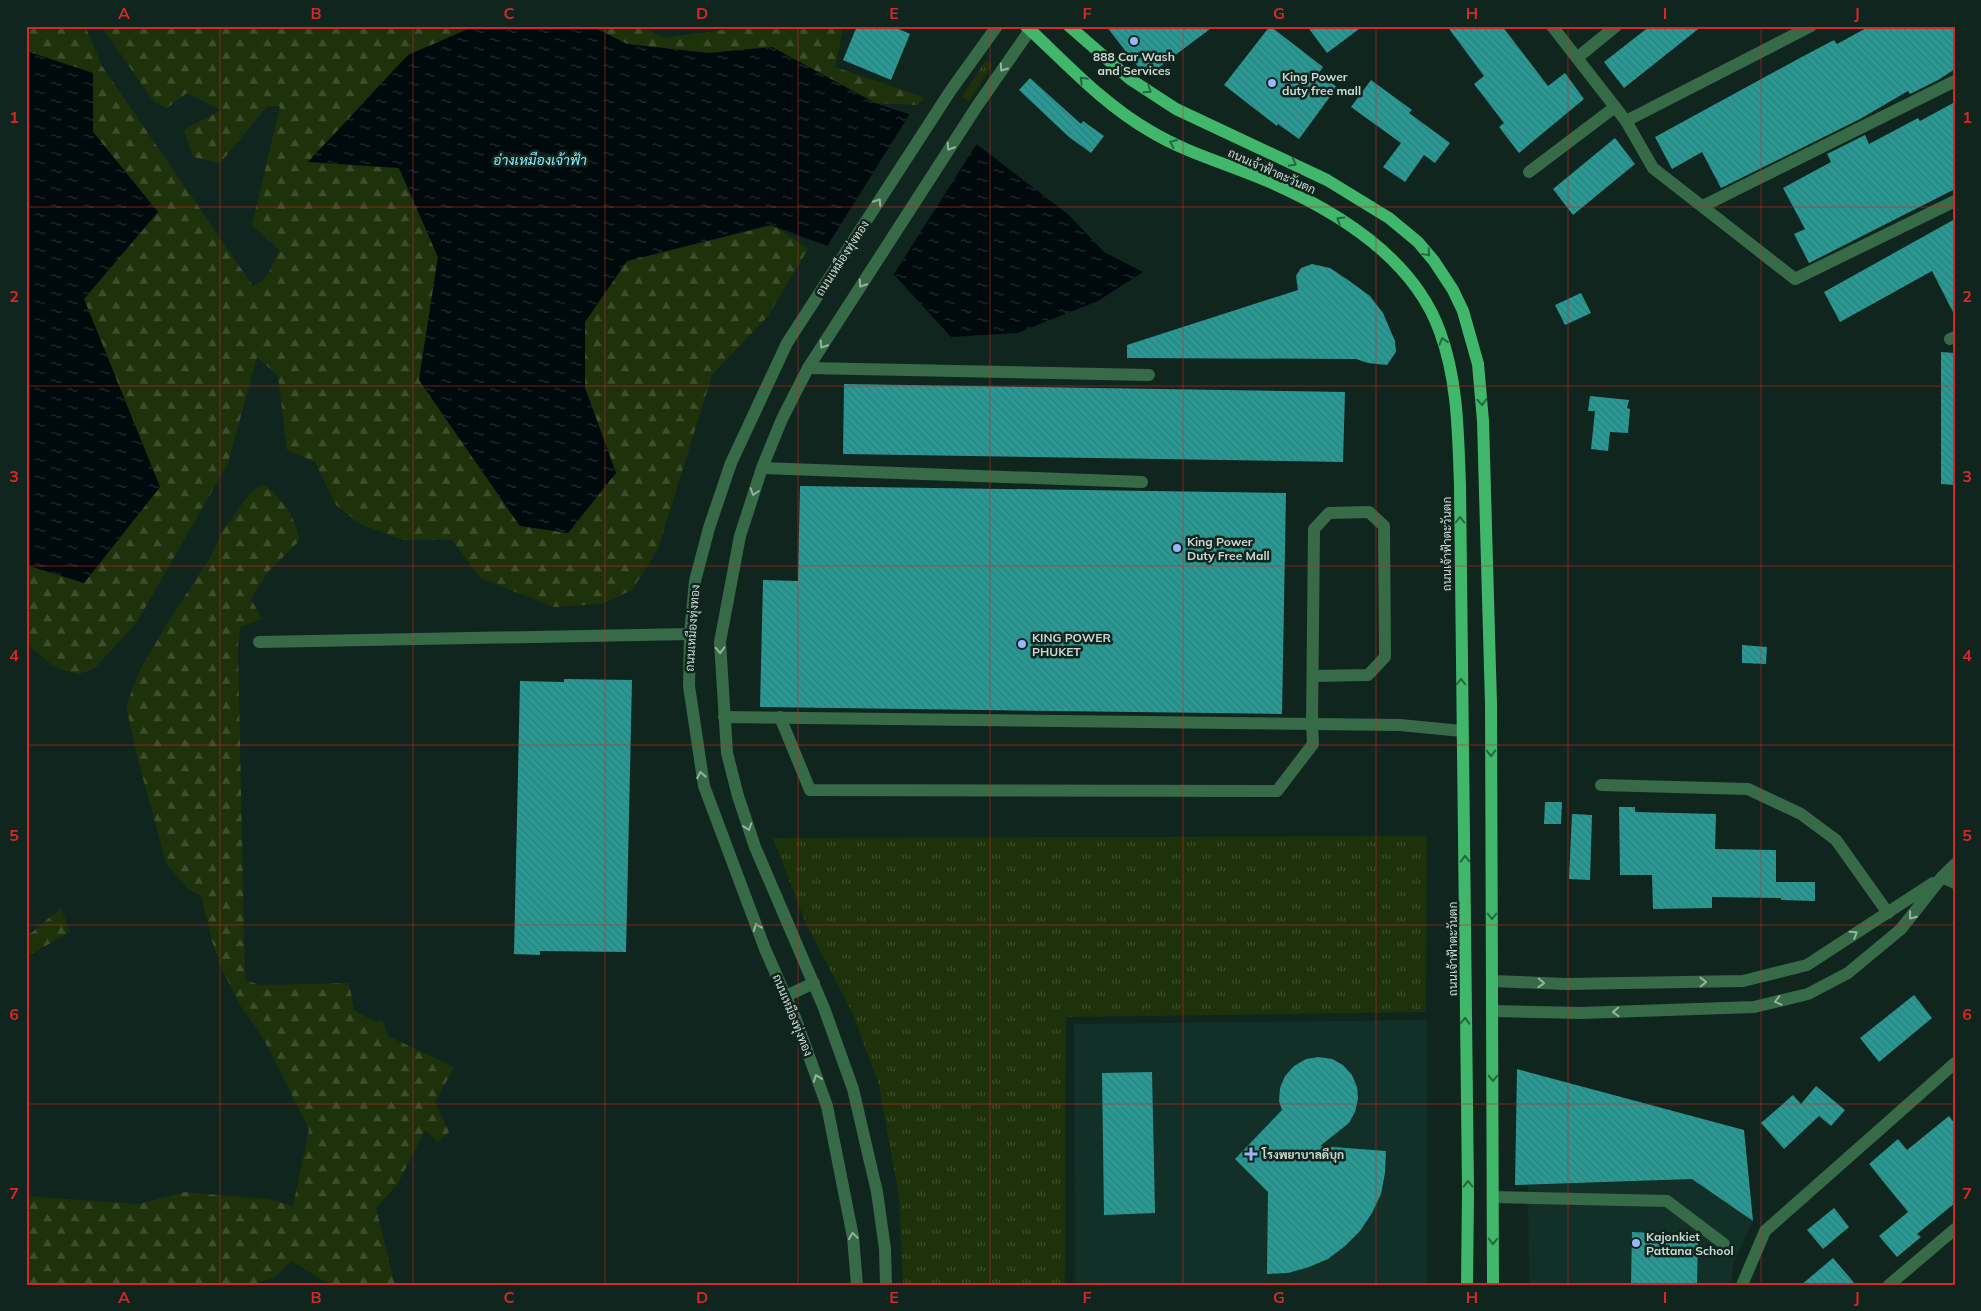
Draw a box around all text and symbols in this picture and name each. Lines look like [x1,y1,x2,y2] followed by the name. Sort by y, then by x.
[118,3,130,23] text: A
[310,3,322,23] text: B
[504,3,515,23] text: C
[696,3,708,23] text: D
[889,3,899,23] text: E
[1082,3,1092,23] text: F
[1273,3,1285,23] text: G
[1466,3,1478,23] text: H
[1663,3,1667,23] text: I
[1854,3,1860,23] text: J
[1128,35,1140,47] marker: 888 Car Wash and Services
[1093,49,1175,78] place label: 888 Car Wash and Services
[1000,62,1009,72] one-way arrow
[1282,69,1361,98] place label: King Power duty free mall
[1079,77,1088,86] one-way arrow
[1266,77,1278,89] marker: King Power duty free mall
[1142,84,1151,93] one-way arrow
[9,107,19,127] text: 1
[1962,107,1972,127] text: 1
[1169,139,1178,150] one-way arrow
[947,142,957,151] one-way arrow
[1226,145,1318,197] street label: ถนนเจ้าฟ้าตะวันตก
[493,151,587,169] water label: อ่างเหมืองเจ้าฟ้า
[1287,157,1296,167] one-way arrow
[871,199,881,208] one-way arrow
[812,217,874,300] street label: ถนนเหมืองทุ่งทอง
[1337,217,1346,226] one-way arrow
[1421,247,1430,256] one-way arrow
[859,278,869,287] one-way arrow
[9,286,19,306] text: 2
[1962,286,1972,306] text: 2
[1438,337,1448,346] one-way arrow
[820,339,829,349] one-way arrow
[1477,398,1488,406] one-way arrow
[9,466,19,486] text: 3
[1962,466,1972,486] text: 3
[750,487,760,495] one-way arrow
[1439,497,1454,591] street label: ถนนเจ้าฟ้าตะวันตก
[1455,515,1465,523] one-way arrow
[1187,534,1270,563] place label: King Power Duty Free Mall
[1171,542,1183,554] marker: King Power Duty Free Mall
[681,584,705,672] street label: ถนนเหมืองทุ่งทอง
[1032,630,1111,659] place label: KING POWER PHUKET
[1016,638,1028,650] marker: KING POWER PHUKET
[9,645,19,665] text: 4
[1962,645,1972,665] text: 4
[715,646,726,654] one-way arrow
[1455,678,1466,686] one-way arrow
[1486,750,1496,757] one-way arrow
[697,770,707,779] one-way arrow
[742,822,752,831] one-way arrow
[9,825,19,845] text: 5
[1962,825,1972,845] text: 5
[1459,854,1470,862] one-way arrow
[1445,902,1460,996] street label: ถนนเจ้าฟ้าตะวันตก
[1909,910,1918,919] one-way arrow
[1487,912,1497,920] one-way arrow
[753,923,763,932] one-way arrow
[1849,931,1858,941] one-way arrow
[768,972,816,1059] street label: ถนนเหมืองทุ่งทอง
[1700,977,1707,987] one-way arrow
[1537,978,1545,989] one-way arrow
[1774,995,1782,1006] one-way arrow
[9,1004,19,1024] text: 6
[1962,1004,1972,1024] text: 6
[1612,1007,1620,1017] one-way arrow
[1460,1017,1470,1024] one-way arrow
[813,1074,823,1083] one-way arrow
[1488,1074,1498,1082] one-way arrow
[1244,1147,1258,1161] marker: โรงพยาบาลดีบุก
[1261,1147,1344,1163] place label: โรงพยาบาลดีบุก
[1463,1179,1473,1187] one-way arrow
[9,1183,19,1203] text: 7
[1962,1183,1972,1203] text: 7
[1646,1229,1734,1258] place label: Kajonkiet Pattana School
[848,1232,859,1240] one-way arrow
[1488,1237,1498,1245] one-way arrow
[1630,1237,1642,1249] marker: Kajonkiet Pattana School
[118,1287,130,1307] text: A
[310,1287,322,1307] text: B
[504,1287,515,1307] text: C
[696,1287,708,1307] text: D
[889,1287,899,1307] text: E
[1082,1287,1092,1307] text: F
[1273,1287,1285,1307] text: G
[1466,1287,1478,1307] text: H
[1663,1287,1667,1307] text: I
[1854,1287,1860,1307] text: J

